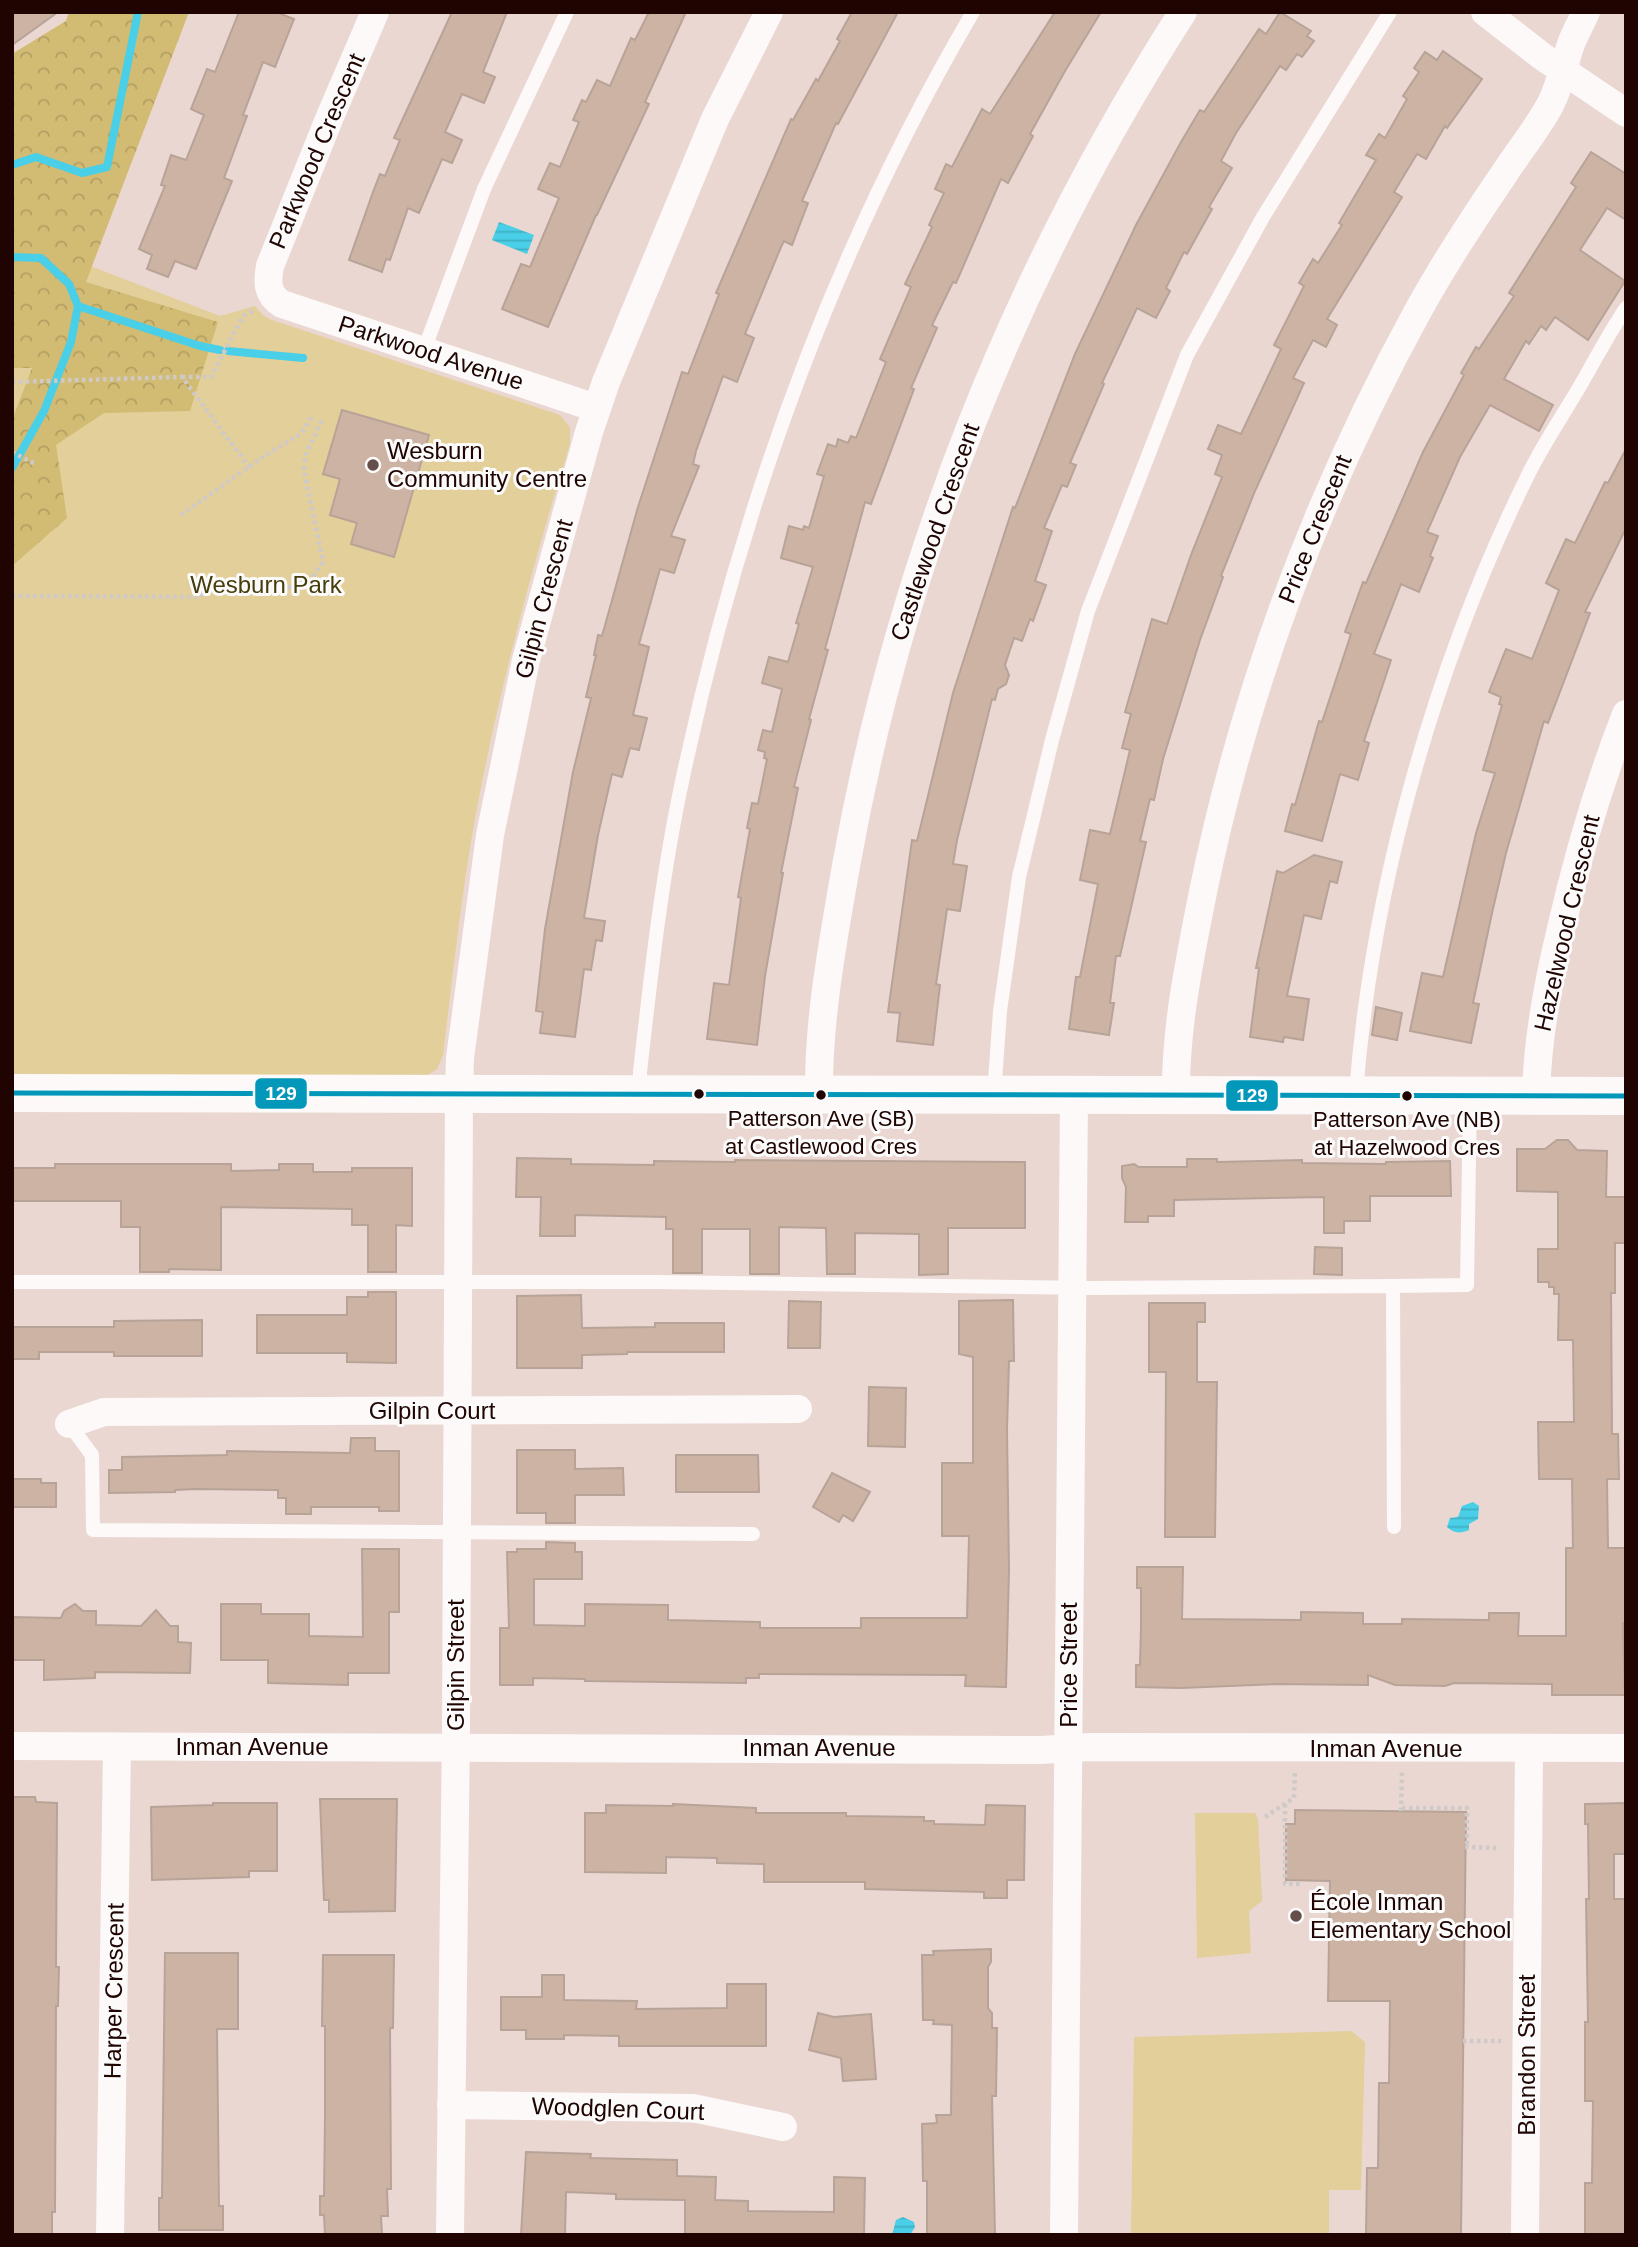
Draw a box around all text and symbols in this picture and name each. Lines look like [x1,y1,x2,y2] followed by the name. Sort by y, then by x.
[263,49,370,252] street label: Parkwood Crescent
[335,310,527,395] street label: Parkwood Avenue
[885,419,985,644] street label: Castlewood Crescent
[387,437,587,492] place label: Wesburn Community Centre
[1273,450,1357,607] street label: Price Crescent
[365,457,381,473] marker: Wesburn Community Centre
[509,516,578,682] street label: Gilpin Crescent
[190,571,343,598] park label: Wesburn Park
[1528,812,1605,1034] street label: Hazelwood Crescent
[254,1077,308,1110] line badge: 129
[1225,1079,1279,1112] line badge: 129
[265,1083,297,1104] text: 129
[1236,1085,1268,1106] text: 129
[692,1087,706,1101] unlabelled marker
[814,1088,828,1102] marker: Patterson Ave (SB) at Castlewood Cres
[1400,1089,1414,1103] marker: Patterson Ave (NB) at Hazelwood Cres
[725,1106,917,1159] place label: Patterson Ave (SB) at Castlewood Cres
[1313,1107,1501,1160] place label: Patterson Ave (NB) at Hazelwood Cres
[369,1397,496,1424] street label: Gilpin Court
[442,1599,469,1731] street label: Gilpin Street
[1055,1602,1082,1728] street label: Price Street
[175,1733,329,1760] street label: Inman Avenue
[742,1734,896,1761] street label: Inman Avenue
[1309,1735,1463,1762] street label: Inman Avenue
[1310,1888,1511,1943] place label: École Inman Elementary School
[98,1902,129,2079] street label: Harper Crescent
[1288,1908,1304,1924] marker: École Inman Elementary School
[1513,1974,1540,2136] street label: Brandon Street
[531,2092,705,2125] street label: Woodglen Court

